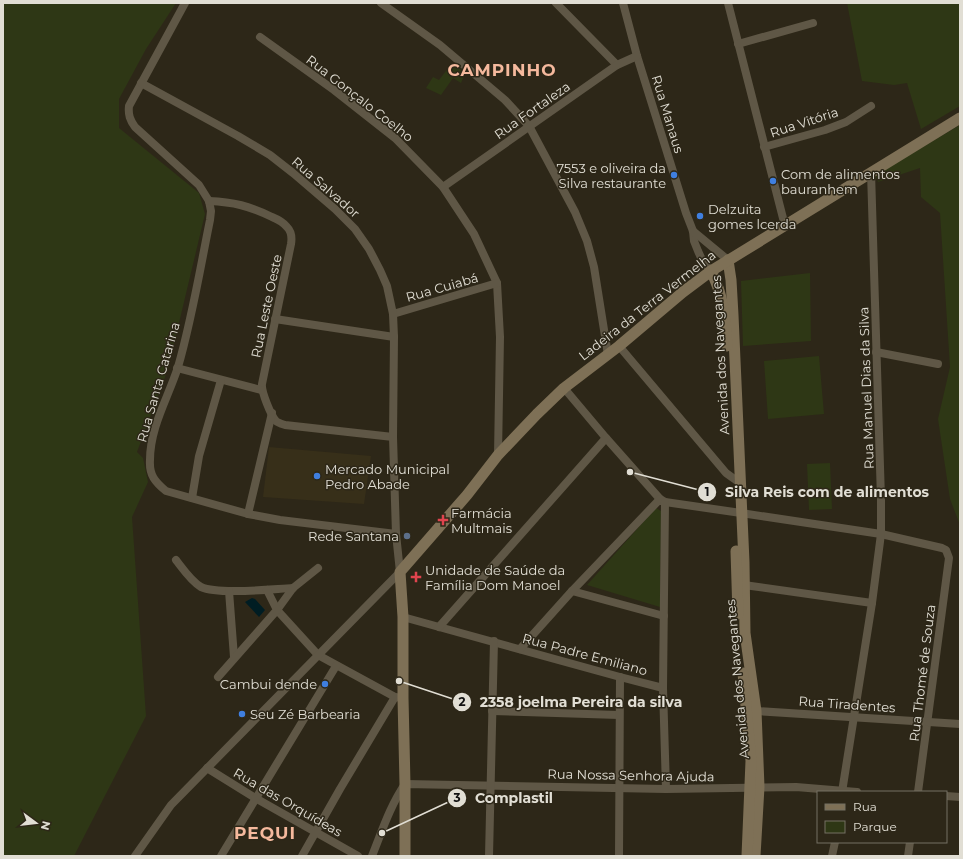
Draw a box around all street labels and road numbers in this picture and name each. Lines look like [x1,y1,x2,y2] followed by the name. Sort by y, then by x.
[303,51,417,145] street label: Rua Gonçalo Coelho
[649,73,687,155] street label: Rua Manaus
[491,78,573,142] street label: Rua Fortaleza
[768,103,840,141] street label: Rua Vitória
[289,153,363,221] street label: Rua Salvador
[575,247,719,363] street label: Ladeira da Terra Vermelha
[247,253,285,359] street label: Rua Leste Oeste
[404,269,480,305] street label: Rua Cuiabá
[708,275,732,435] street label: Avenida dos Navegantes
[855,306,877,470] street label: Rua Manuel Dias da Silva
[133,320,183,444] street label: Rua Santa Catarina
[722,599,752,759] street label: Avenida dos Navegantes
[906,604,938,742] street label: Rua Thomé de Souza
[521,630,649,678] street label: Rua Padre Emiliano
[798,693,896,715] street label: Rua Tiradentes
[231,764,345,840] street label: Rua das Orquídeas
[547,766,715,784] street label: Rua Nossa Senhora Ajuda

